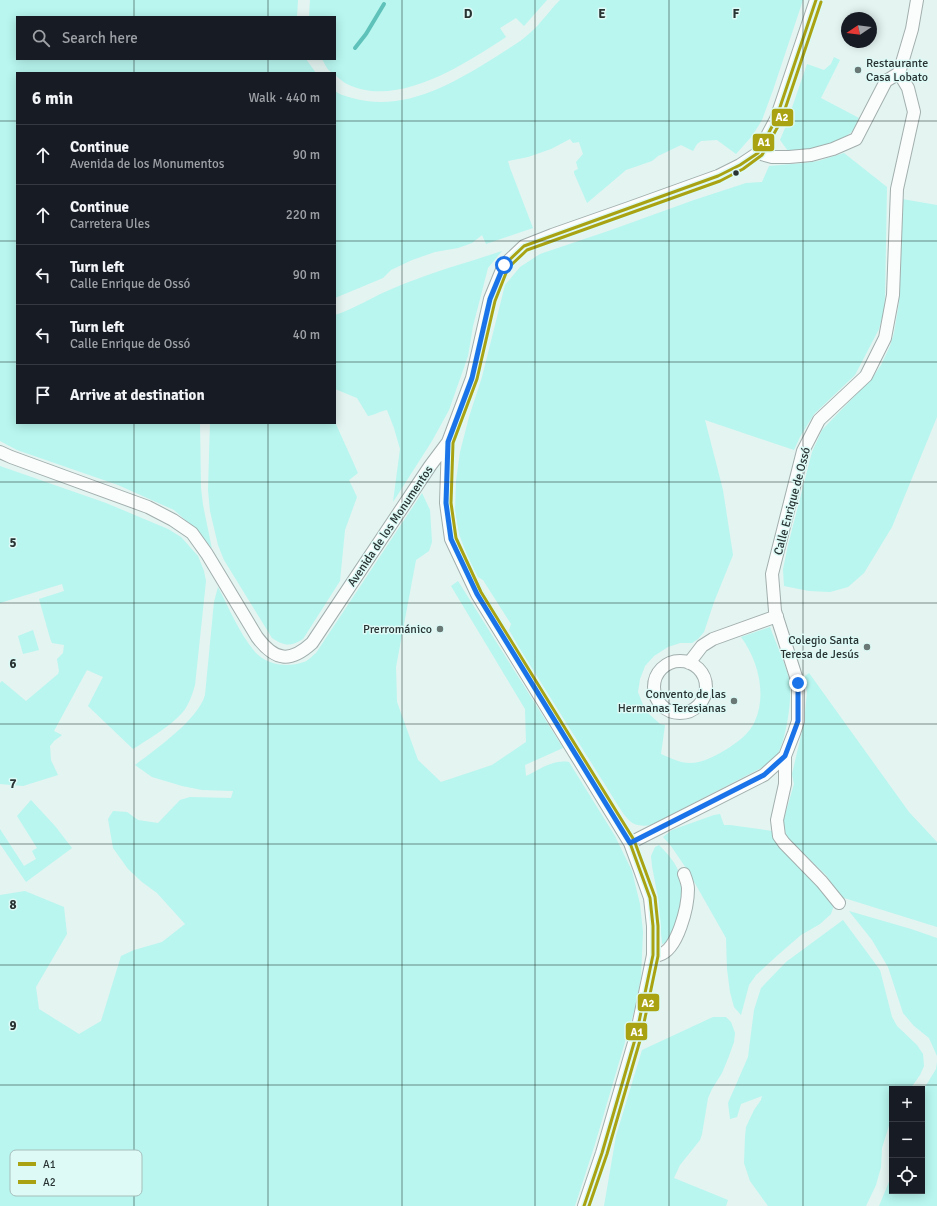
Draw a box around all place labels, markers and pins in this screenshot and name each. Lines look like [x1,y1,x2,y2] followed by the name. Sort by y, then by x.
[866,56,928,85] place label: Restaurante Casa Lobato
[853,65,863,75] marker: Restaurante Casa Lobato
[731,168,741,178] unlabelled marker
[363,622,432,637] place label: Prerrománico
[435,624,445,634] marker: Prerrománico
[780,633,859,662] place label: Colegio Santa Teresa de Jesús
[862,642,872,652] marker: Colegio Santa Teresa de Jesús
[618,687,726,716] place label: Convento de las Hermanas Teresianas
[729,696,739,706] marker: Convento de las Hermanas Teresianas

